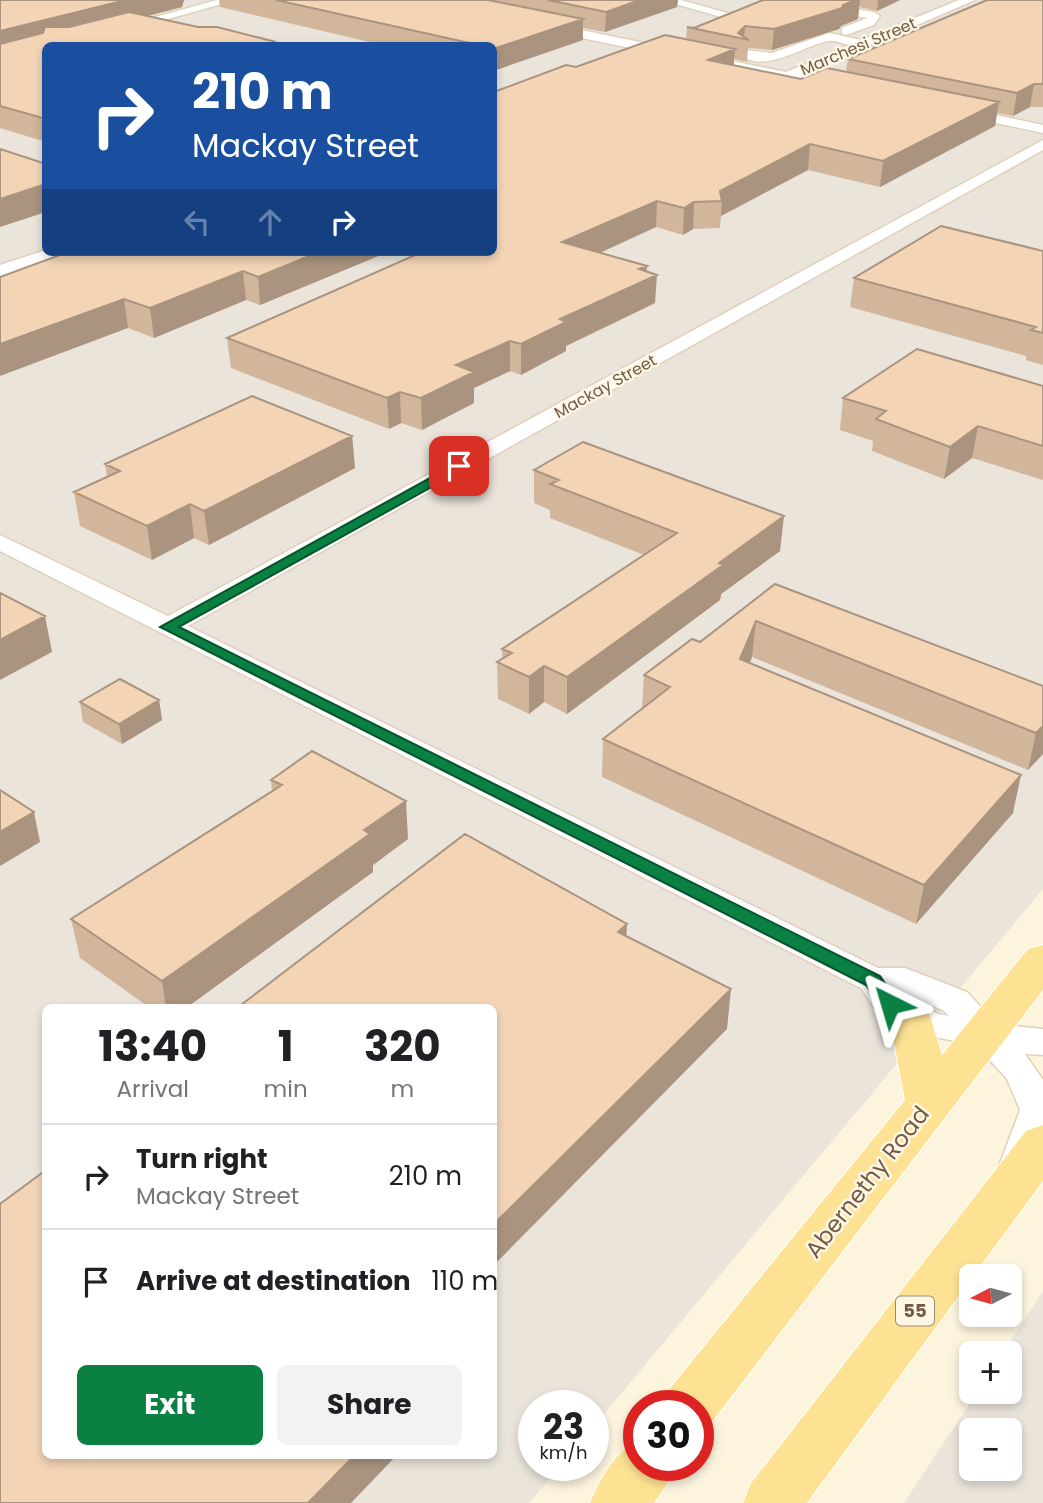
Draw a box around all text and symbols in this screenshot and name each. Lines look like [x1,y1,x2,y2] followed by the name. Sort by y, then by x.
[797,12,920,81] street label: Marchesi Street
[192,58,333,126] text: 210 m
[77,70,168,161] icon: right
[192,123,419,168] text: Mackay Street
[178,203,216,241] icon: left
[251,203,289,241] icon: ahead
[324,203,362,241] icon: right
[550,349,661,424] street label: Mackay Street
[429,436,489,496] pin
[440,447,478,485] icon: arrive
[853,967,927,1041] position arrow
[98,1017,207,1076] text: 13:40
[278,1017,293,1076] text: 1
[364,1017,441,1076] text: 320
[117,1073,189,1105] text: Arrival
[264,1073,308,1105] text: min
[390,1073,414,1105] text: m
[797,1099,937,1265] street label: Abernethy Road
[136,1141,268,1177] text: Turn right
[77,1158,115,1196] icon: right
[389,1158,462,1194] text: 210 m
[136,1180,299,1212] text: Mackay Street
[77,1263,115,1301] icon: arrive
[136,1263,411,1299] text: Arrive at destination
[432,1263,498,1299] text: 110 m
[959,1264,1022,1326] north arrow
[959,1264,1022,1481] map controls
[896,1296,934,1326] road number: 55
[959,1341,1022,1404] button: +
[77,1365,263,1445] button: Exit
[277,1365,462,1445] button: Share
[623,1390,714,1481] speed limit sign: 30
[543,1402,584,1451] text: 23
[959,1418,1022,1481] button: −
[540,1440,587,1465] text: km/h

